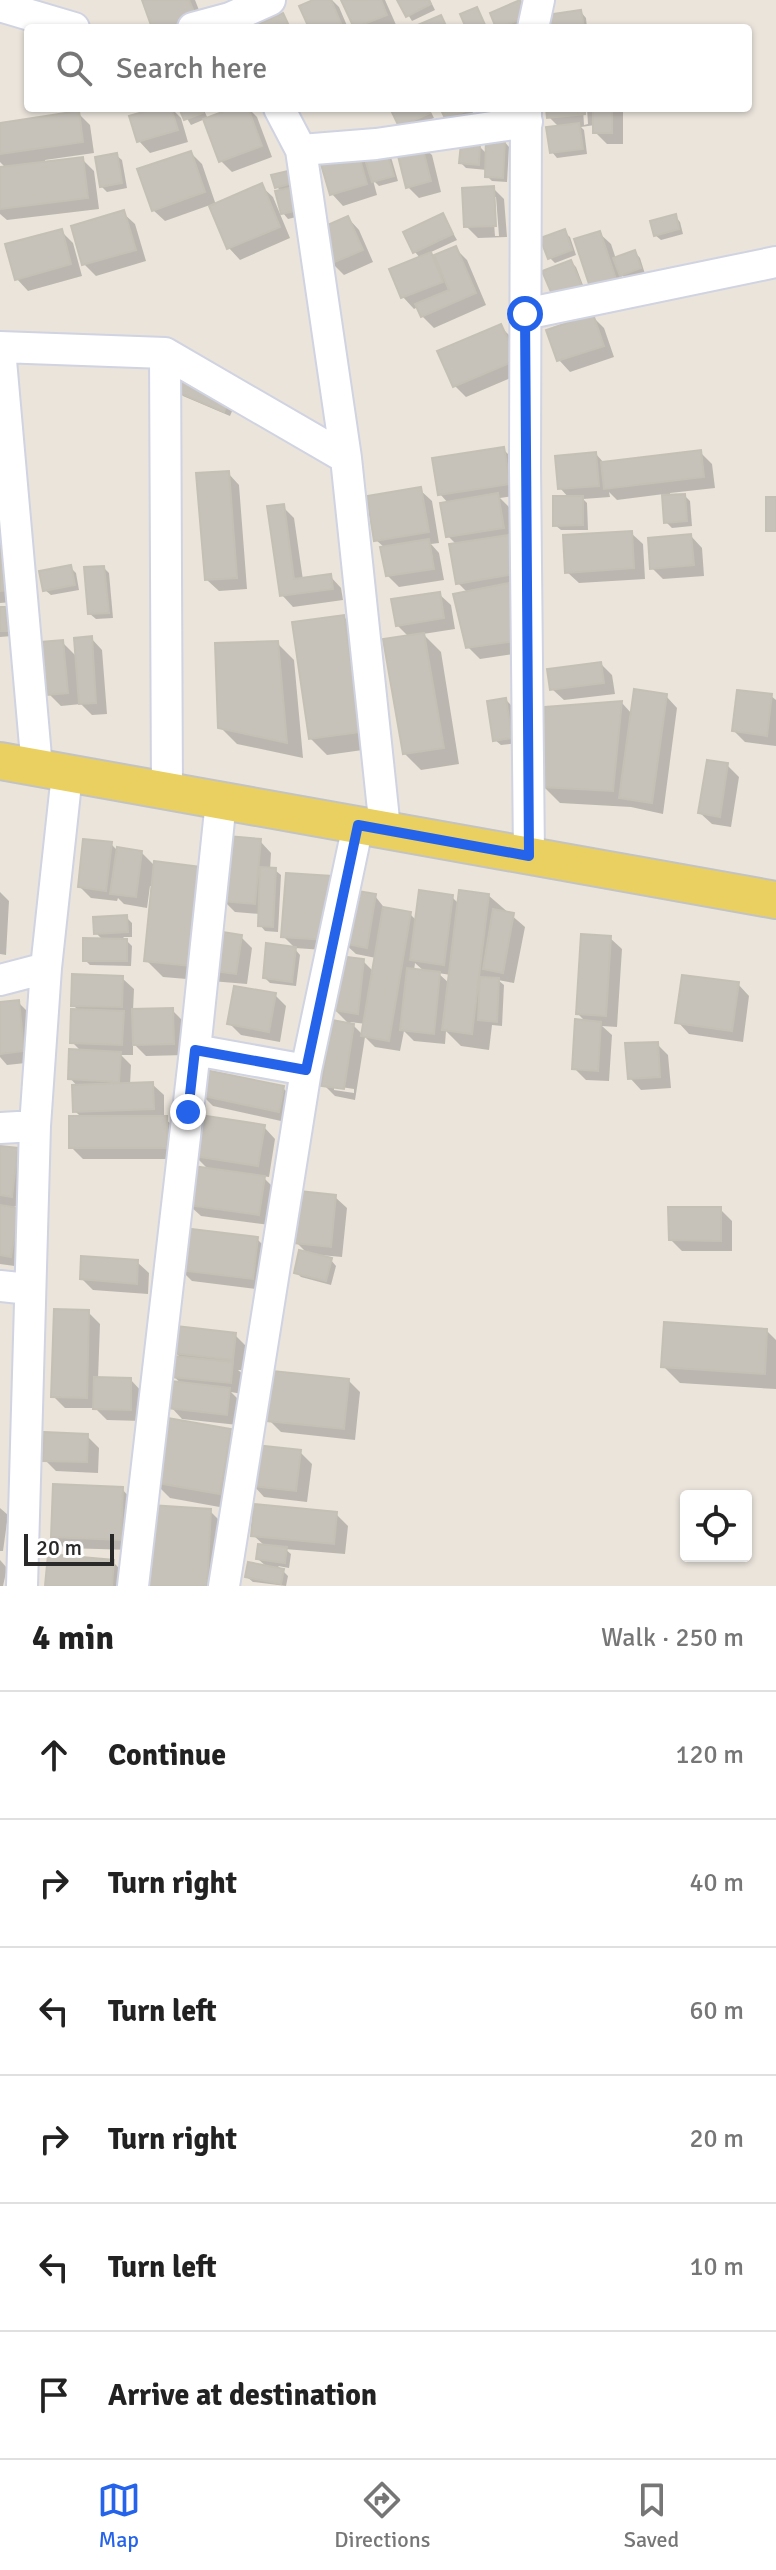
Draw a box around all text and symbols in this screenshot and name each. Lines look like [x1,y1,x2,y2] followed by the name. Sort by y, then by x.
[24,24,752,112] search box
[52,46,96,90] icon: search
[116,50,267,87] text: Search here
[507,296,543,332] route start
[170,1094,206,1130] route end
[680,1490,752,1562] map controls
[680,1490,752,1562] button: locate
[24,1530,114,1566] scale bar
[36,1534,82,1561] text: 20 m
[32,1617,114,1659] text: 4 min
[601,1622,744,1654] text: Walk · 250 m
[32,1733,76,1777] icon: ahead
[108,1737,226,1774] text: Continue
[675,1739,744,1771] text: 120 m
[32,1861,76,1905] icon: right
[108,1865,237,1902] text: Turn right
[689,1867,744,1899] text: 40 m
[32,1989,76,2033] icon: left
[108,1993,217,2030] text: Turn left
[689,1995,744,2027] text: 60 m
[32,2117,76,2161] icon: right
[108,2121,237,2158] text: Turn right
[689,2123,744,2155] text: 20 m
[32,2245,76,2289] icon: left
[108,2249,217,2286] text: Turn left
[689,2251,744,2283] text: 10 m
[32,2373,76,2417] icon: arrive
[108,2377,377,2414] text: Arrive at destination
[97,2478,141,2553] tab: Map
[334,2478,430,2553] tab: Directions
[624,2478,679,2553] tab: Saved

